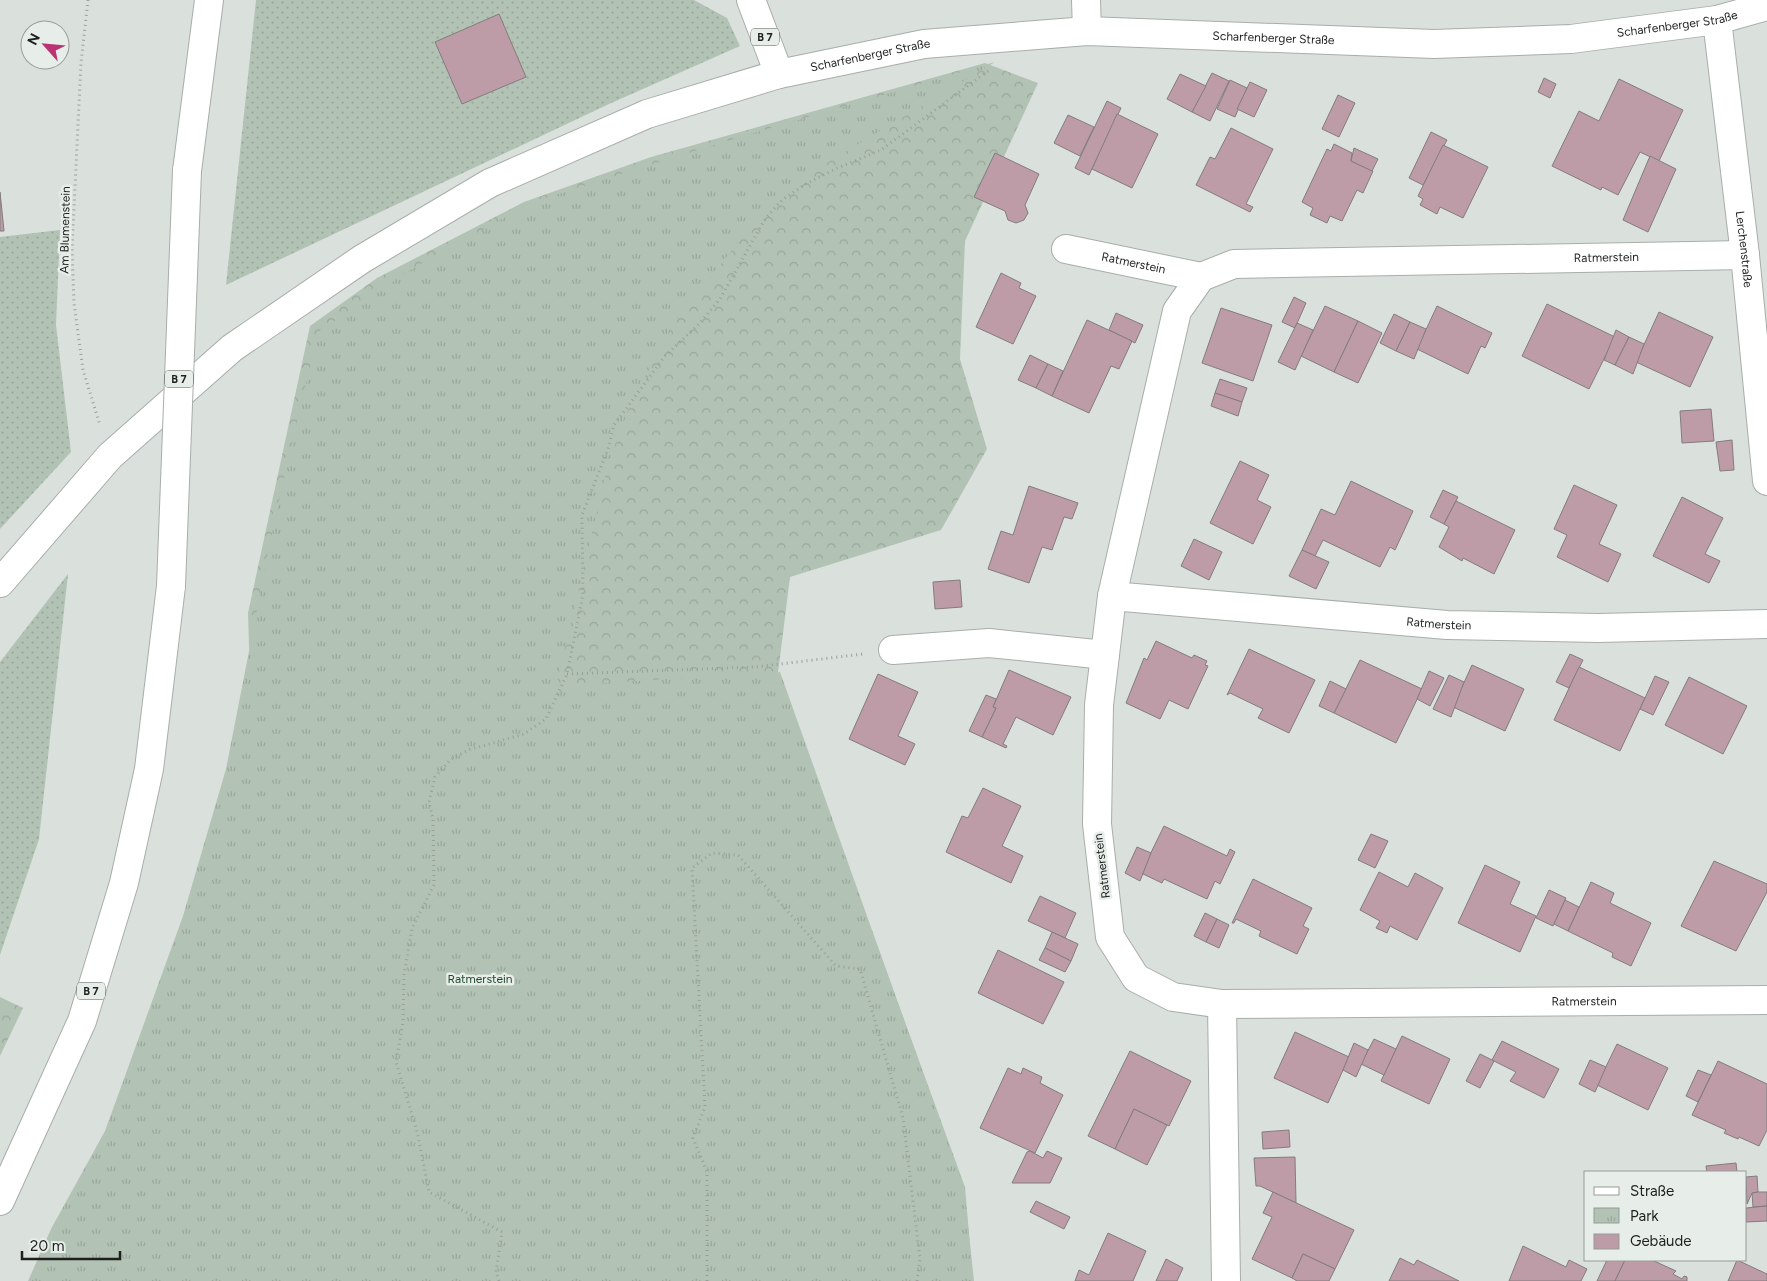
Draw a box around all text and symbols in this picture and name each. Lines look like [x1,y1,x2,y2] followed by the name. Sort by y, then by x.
[1616,7,1740,40] street label: Scharfenberger Straße
[20,20,70,70] north arrow
[751,28,779,46] road number: B 7
[1212,29,1335,47] street label: Scharfenberger Straße
[24,31,44,48] text: N
[809,36,931,74] street label: Scharfenberger Straße
[57,186,73,274] street label: Am Blumenstein
[1733,210,1755,289] street label: Lerchenstraße
[1100,250,1167,277] street label: Ratmerstein
[1574,250,1639,265] street label: Ratmerstein
[165,370,193,388] road number: B 7
[1406,615,1472,632] street label: Ratmerstein
[1091,833,1113,899] street label: Ratmerstein
[447,972,513,986] park label: Ratmerstein
[77,982,105,999] road number: B 7
[1551,994,1617,1009] street label: Ratmerstein
[1584,1171,1747,1261] legend
[1630,1182,1674,1200] text: Straße
[1630,1207,1659,1225] text: Park
[22,1228,120,1260] scale bar
[1630,1232,1691,1250] text: Gebäude
[30,1237,64,1255] text: 20 m

